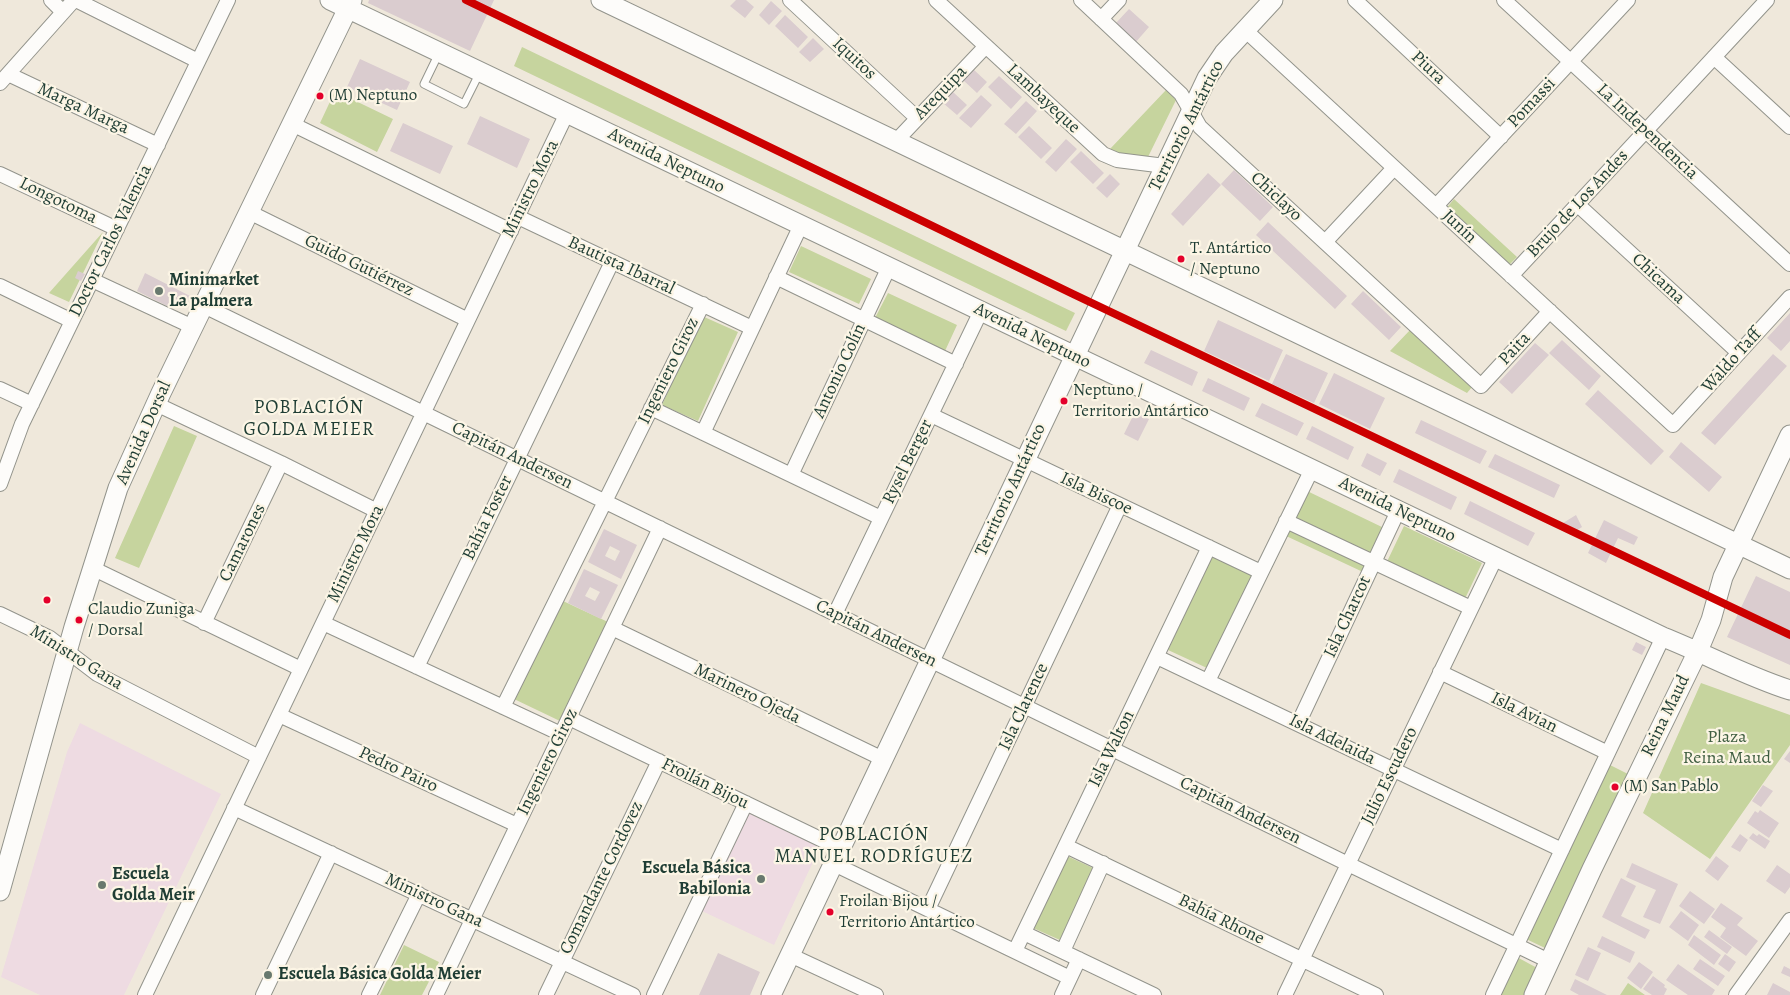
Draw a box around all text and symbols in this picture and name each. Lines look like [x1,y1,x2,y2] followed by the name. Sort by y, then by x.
[827,33,881,85] street label: Iquitos
[1406,47,1450,89] street label: Piura
[1145,57,1229,195] street label: Territorio Antártico
[1002,60,1084,138] street label: Lambayeque
[910,61,972,125] street label: Arequipa
[1503,73,1561,133] street label: Pomassi
[34,78,132,140] street label: Marga Marga
[1592,79,1702,185] street label: La Independencia
[329,86,417,106] place label: (M) Neptuno
[315,91,325,101] marker: (M) Neptuno
[604,123,728,199] street label: Avenida Neptuno
[498,136,564,242] street label: Ministro Mora
[1523,146,1633,262] street label: Brujo de Los Andes
[65,161,157,321] street label: Doctor Carlos Valencia
[1246,168,1306,226] street label: Chiclayo
[15,173,101,229] street label: Longotoma
[1437,205,1481,249] street label: Junín
[301,230,417,302] street label: Guido Gutiérrez
[564,232,678,300] street label: Bautista Ibarral
[1190,239,1271,279] place label: T. Antártico / Neptuno
[1627,249,1689,309] street label: Chicama
[1176,254,1186,264] marker: T. Antártico / Neptuno
[169,270,259,312] place label: Minimarket La palmera
[153,285,165,297] marker: Minimarket La palmera
[970,298,1094,374] street label: Avenida Neptuno
[634,314,704,428] street label: Ingeniero Giroz
[809,320,871,422] street label: Antonio Colín
[1698,324,1766,398] street label: Waldo Taff
[1494,328,1536,370] street label: Paita
[112,378,176,488] street label: Avenida Dorsal
[1073,381,1209,421] place label: Neptuno / Territorio Antártico
[1059,396,1069,406] marker: Neptuno / Territorio Antártico
[242,397,376,441] district label: POBLACIÓN GOLDA MEIER
[878,416,938,508] street label: Rysel Berger
[448,417,576,495] street label: Capitán Andersen
[971,420,1051,560] street label: Territorio Antártico
[1057,468,1135,520] street label: Isla Biscoe
[458,472,518,564] street label: Bahía Foster
[1335,472,1459,548] street label: Avenida Neptuno
[215,501,271,585] street label: Camarones
[323,501,389,607] street label: Ministro Mora
[1320,573,1376,661] street label: Isla Charcot
[42,595,52,605] unlabelled marker
[812,595,940,673] street label: Capitán Andersen
[88,600,195,640] place label: Claudio Zuniga / Dorsal
[74,615,84,625] marker: Claudio Zuniga / Dorsal
[25,621,127,695] street label: Ministro Gana
[690,659,804,729] street label: Marinero Ojeda
[994,660,1054,754] street label: Isla Clarence
[1637,672,1695,760] street label: Reina Maud
[1487,688,1561,738] street label: Isla Avian
[513,705,583,819] street label: Ingeniero Giroz
[1084,707,1140,791] street label: Isla Walton
[1285,710,1379,770] street label: Isla Adelaida
[1357,724,1423,828] street label: Julio Escudero
[1683,727,1771,770] park label: Plaza Reina Maud
[355,742,441,798] street label: Pedro Pairo
[658,754,752,814] street label: Froilán Bijou
[1176,772,1304,850] street label: Capitán Andersen
[1624,777,1719,797] place label: (M) San Pablo
[1610,782,1620,792] marker: (M) San Pablo
[556,798,648,958] street label: Comandante Cordovez
[773,824,975,868] district label: POBLACIÓN MANUEL RODRÍGUEZ
[642,858,751,901] place label: Escuela Básica Babilonia
[112,864,195,906] place label: Escuela Golda Meir
[381,869,487,933] street label: Ministro Gana
[755,873,767,885] marker: Escuela Básica Babilonia
[96,879,108,891] marker: Escuela Golda Meir
[1174,890,1268,950] street label: Bahía Rhone
[839,892,975,932] place label: Froilan Bijou / Territorio Antártico
[825,907,835,917] marker: Froilan Bijou / Territorio Antártico
[278,964,482,986] place label: Escuela Básica Golda Meier
[262,969,274,981] marker: Escuela Básica Golda Meier

